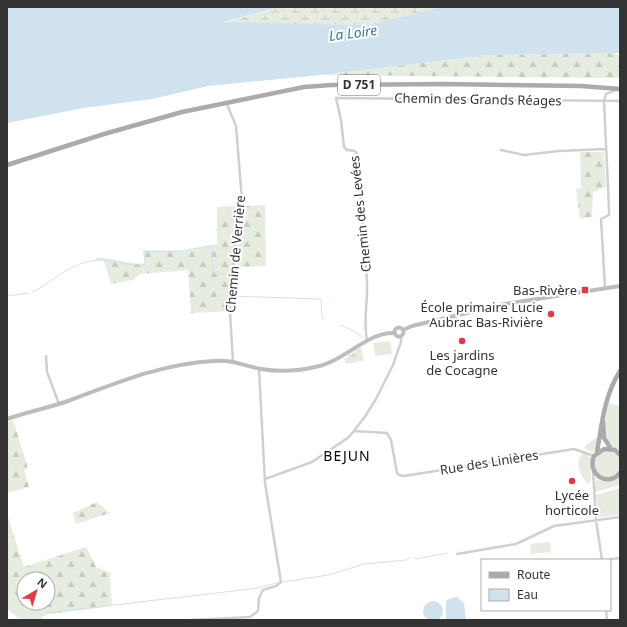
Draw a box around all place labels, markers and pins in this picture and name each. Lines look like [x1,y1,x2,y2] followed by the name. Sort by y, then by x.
[513,281,577,299] place label: Bas-Rivère
[580,285,590,295] marker: Bas-Rivère
[420,298,543,331] place label: École primaire Lucie Aubrac Bas-Rivière
[546,309,556,319] marker: École primaire Lucie Aubrac Bas-Rivière
[457,336,467,346] marker: Les jardins de Cocagne
[426,346,498,379] place label: Les jardins de Cocagne
[567,476,577,486] marker: Lycée horticole
[545,486,599,519] place label: Lycée horticole

